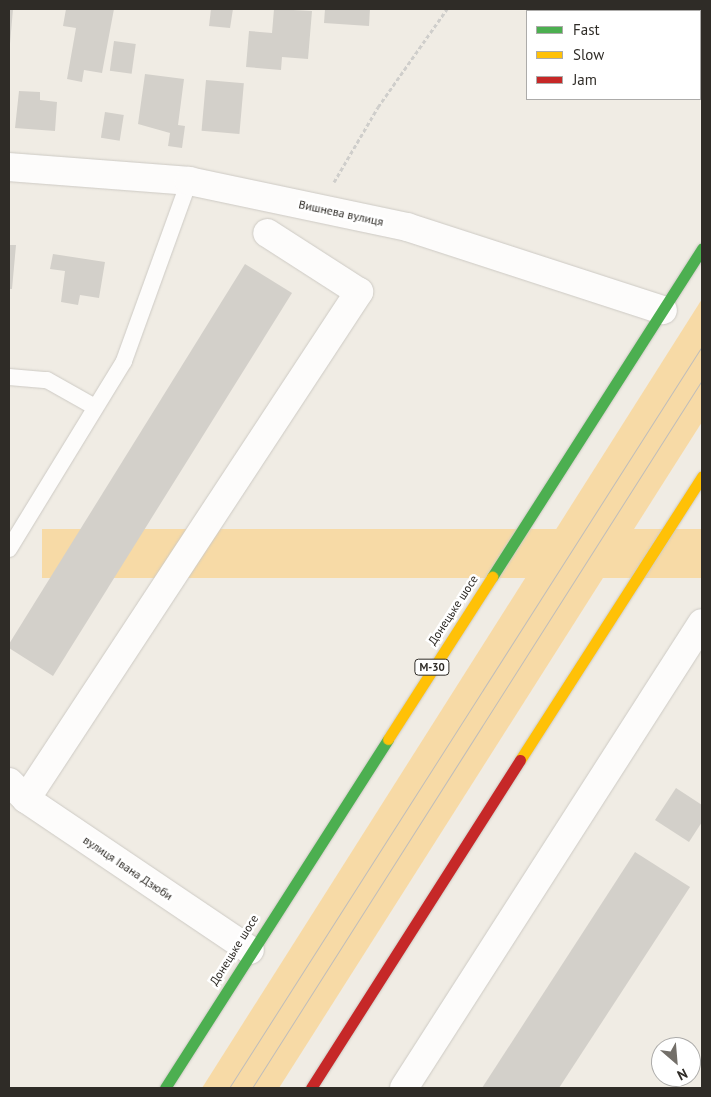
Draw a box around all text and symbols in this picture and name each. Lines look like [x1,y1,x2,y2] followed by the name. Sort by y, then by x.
[526,10,701,100] legend
[573,20,600,39] text: Fast
[573,45,604,64] text: Slow
[573,70,597,89] text: Jam
[297,197,385,229] street label: Вишнева вулиця
[425,572,481,648] street label: Донецьке шосе
[413,659,451,676] road number: М-30
[80,833,176,903] street label: вулиця Івана Дзюби
[207,912,261,988] street label: Донецьке шосе
[651,1037,701,1087] north arrow
[674,1064,691,1085] text: N

